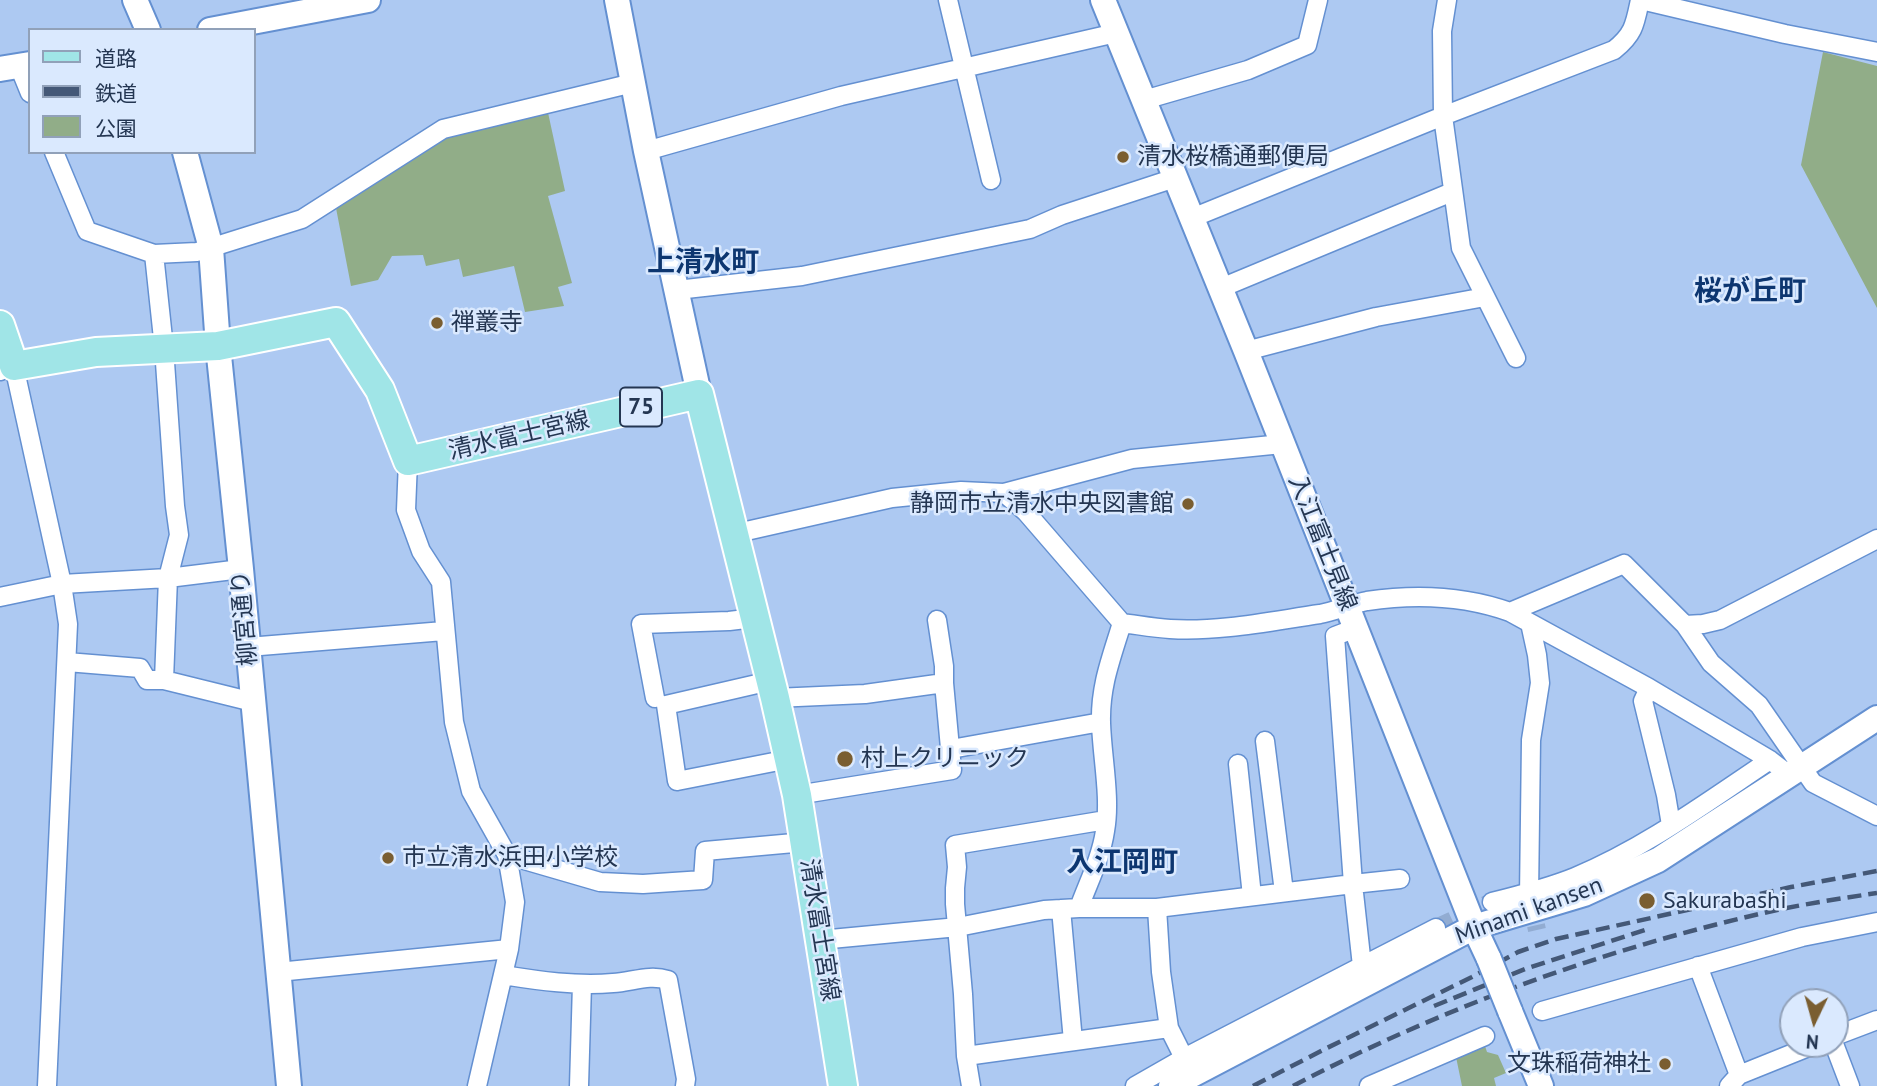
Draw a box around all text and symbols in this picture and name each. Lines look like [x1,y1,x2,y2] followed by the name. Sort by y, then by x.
[28,28,256,154] legend
[95,45,137,72] text: 道路
[95,80,137,107] text: 鉄道
[95,115,137,142] text: 公園
[1137,143,1329,171] place label: 清水桜橋通郵便局
[1115,149,1131,165] marker: 清水桜橋通郵便局
[647,246,759,280] district label: 上清水町
[1694,275,1806,309] district label: 桜が丘町
[451,309,523,337] place label: 禅叢寺
[429,315,445,331] marker: 禅叢寺
[620,388,662,426] road number: 75
[446,406,592,466] street label: 清水富士宮線
[1282,471,1362,615] street label: 入江富士見線
[910,490,1174,518] place label: 静岡市立清水中央図書館
[1180,496,1196,512] marker: 静岡市立清水中央図書館
[226,569,264,667] street label: 柳宮通り
[861,745,1029,773] place label: 村上クリニック
[835,749,855,769] marker: 村上クリニック
[402,844,618,872] place label: 市立清水浜田小学校
[1066,846,1178,880] district label: 入江岡町
[380,850,396,866] marker: 市立清水浜田小学校
[794,857,844,1003] street label: 清水富士宮線
[1451,871,1607,951] street label: Minami kansen
[1663,887,1787,915] place label: Sakurabashi
[1637,891,1657,911] marker: Sakurabashi
[1779,988,1849,1058] north arrow
[1805,1029,1820,1054] text: N
[1507,1050,1651,1078] place label: 文珠稲荷神社
[1657,1056,1673,1072] marker: 文珠稲荷神社

